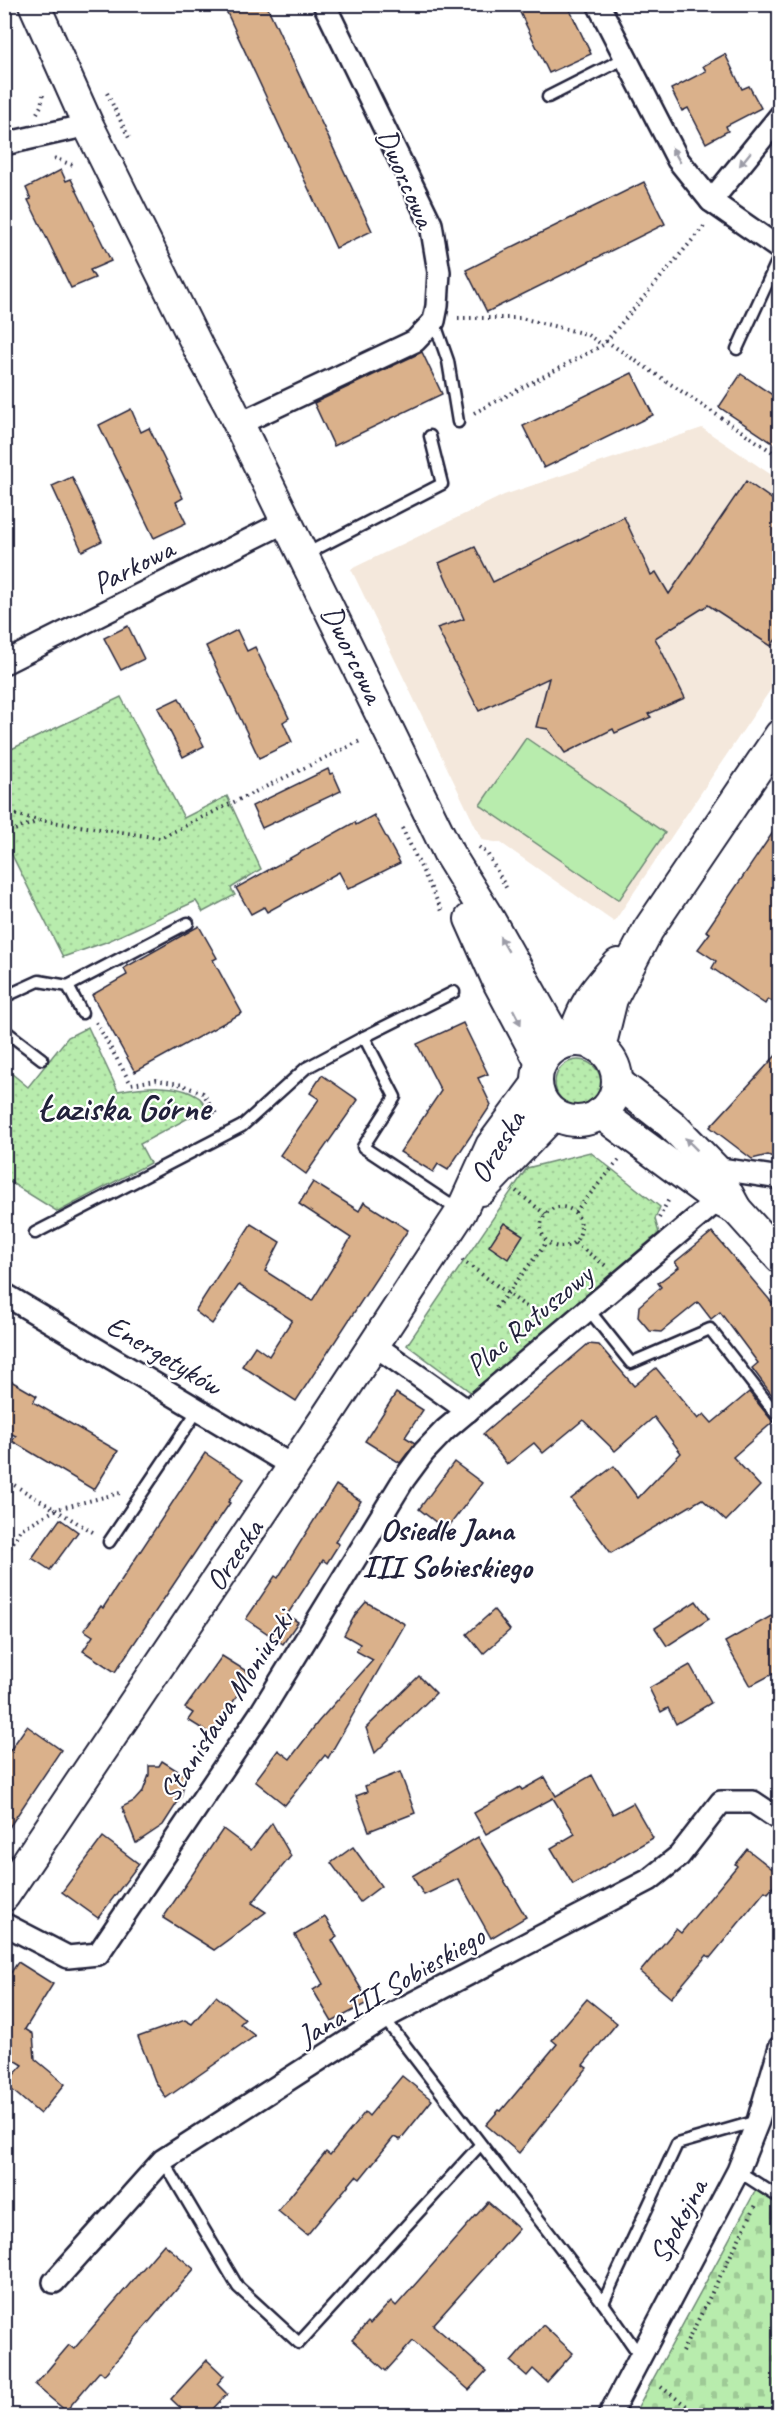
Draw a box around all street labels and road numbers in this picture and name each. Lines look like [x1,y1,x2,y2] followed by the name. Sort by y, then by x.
[367,123,446,236] street label: Dworcowa
[86,528,182,602] street label: Parkowa
[313,599,394,712] street label: Dworcowa
[461,1102,534,1190] street label: Orzeska
[458,1254,602,1384] street label: Plac Ratuszowy
[100,1306,231,1405] street label: Energetyków
[196,1510,273,1598] street label: Orzeska
[150,1600,304,1809] street label: Stanisława Moniuszki
[289,1916,493,2056] street label: Jana III Sobieskiego
[640,2170,717,2270] street label: Spokojna

